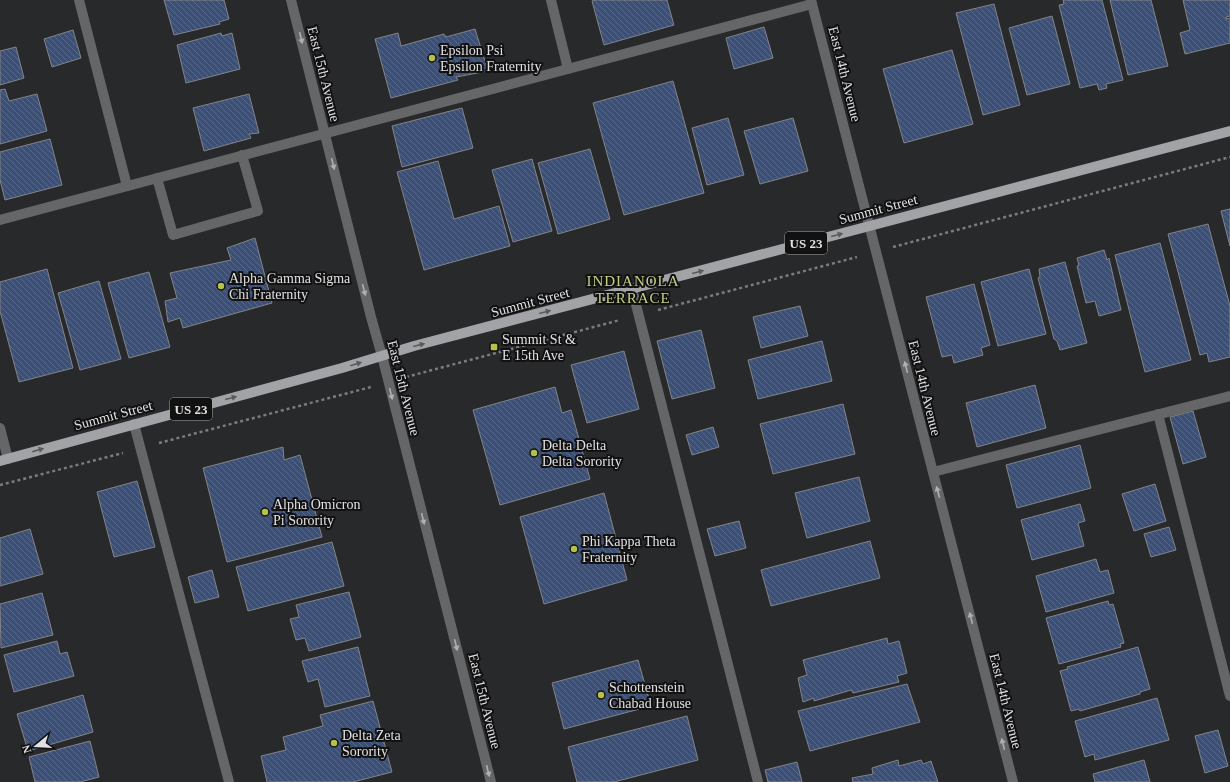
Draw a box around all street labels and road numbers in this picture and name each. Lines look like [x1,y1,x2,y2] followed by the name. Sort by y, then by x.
[304,25,343,123] street label: East 15th Avenue
[825,25,864,123] street label: East 14th Avenue
[837,192,919,227] street label: Summit Street
[785,232,827,254] road number: US 23
[489,285,571,320] street label: Summit Street
[384,339,423,437] street label: East 15th Avenue
[905,339,944,437] street label: East 14th Avenue
[72,398,154,433] street label: Summit Street
[170,398,212,420] road number: US 23
[465,652,504,750] street label: East 15th Avenue
[986,652,1025,750] street label: East 14th Avenue

